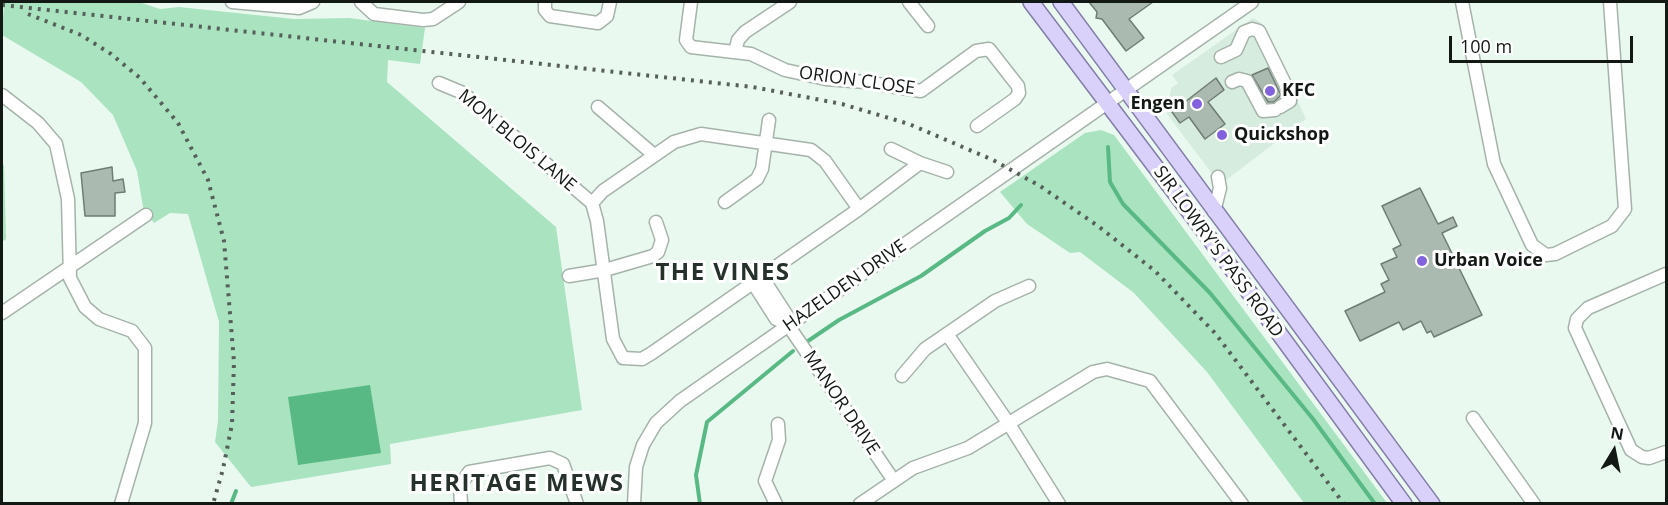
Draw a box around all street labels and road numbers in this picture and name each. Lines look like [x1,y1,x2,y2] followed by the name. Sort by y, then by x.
[798,62,916,100] street label: ORION CLOSE
[454,85,580,197] street label: MON BLOIS LANE
[1149,162,1287,342] street label: SIR LOWRY'S PASS ROAD
[779,235,911,337] street label: HAZELDEN DRIVE
[798,347,884,459] street label: MANOR DRIVE

